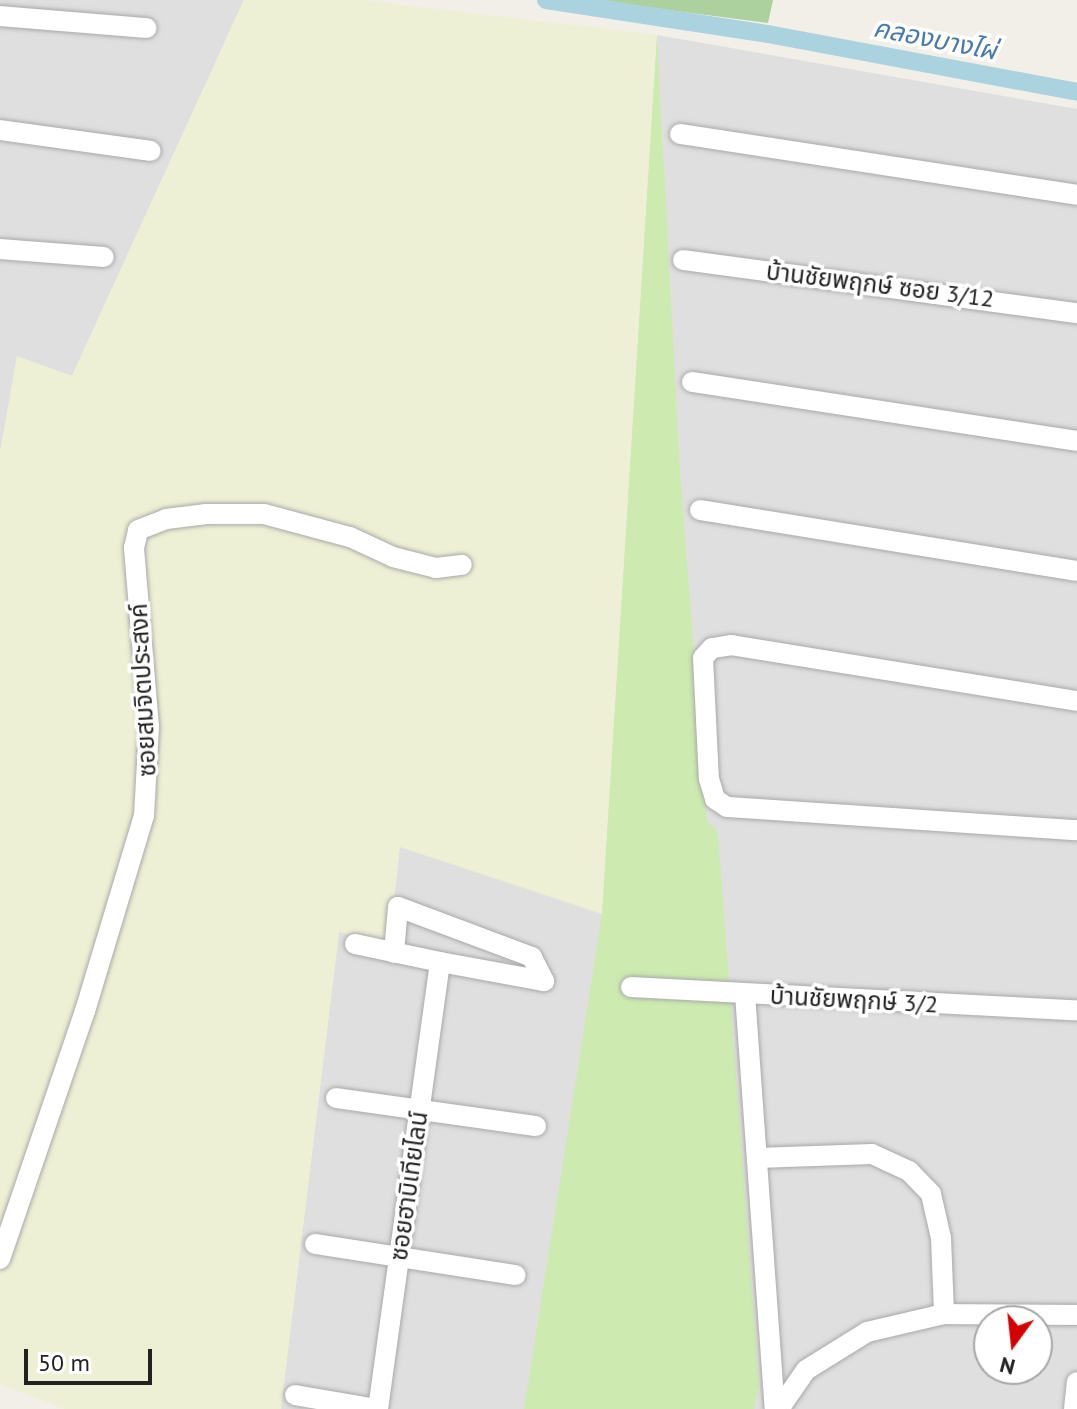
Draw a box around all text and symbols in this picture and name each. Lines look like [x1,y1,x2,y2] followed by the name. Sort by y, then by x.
[871,12,999,66] water label: คลองบางไผ่
[764,257,996,313] street label: บ้านชัยพฤกษ์ ซอย 3/12
[124,603,162,777] street label: ซอยสมจิตประสงค์
[769,981,939,1019] street label: บ้านชัยพฤกษ์ 3/2
[384,1109,434,1263] street label: ซอยฮาบิเทียไลน์
[973,1305,1053,1385] north arrow
[28,1333,156,1383] scale bar
[38,1347,90,1378] text: 50 m
[997,1351,1018,1382] text: N

